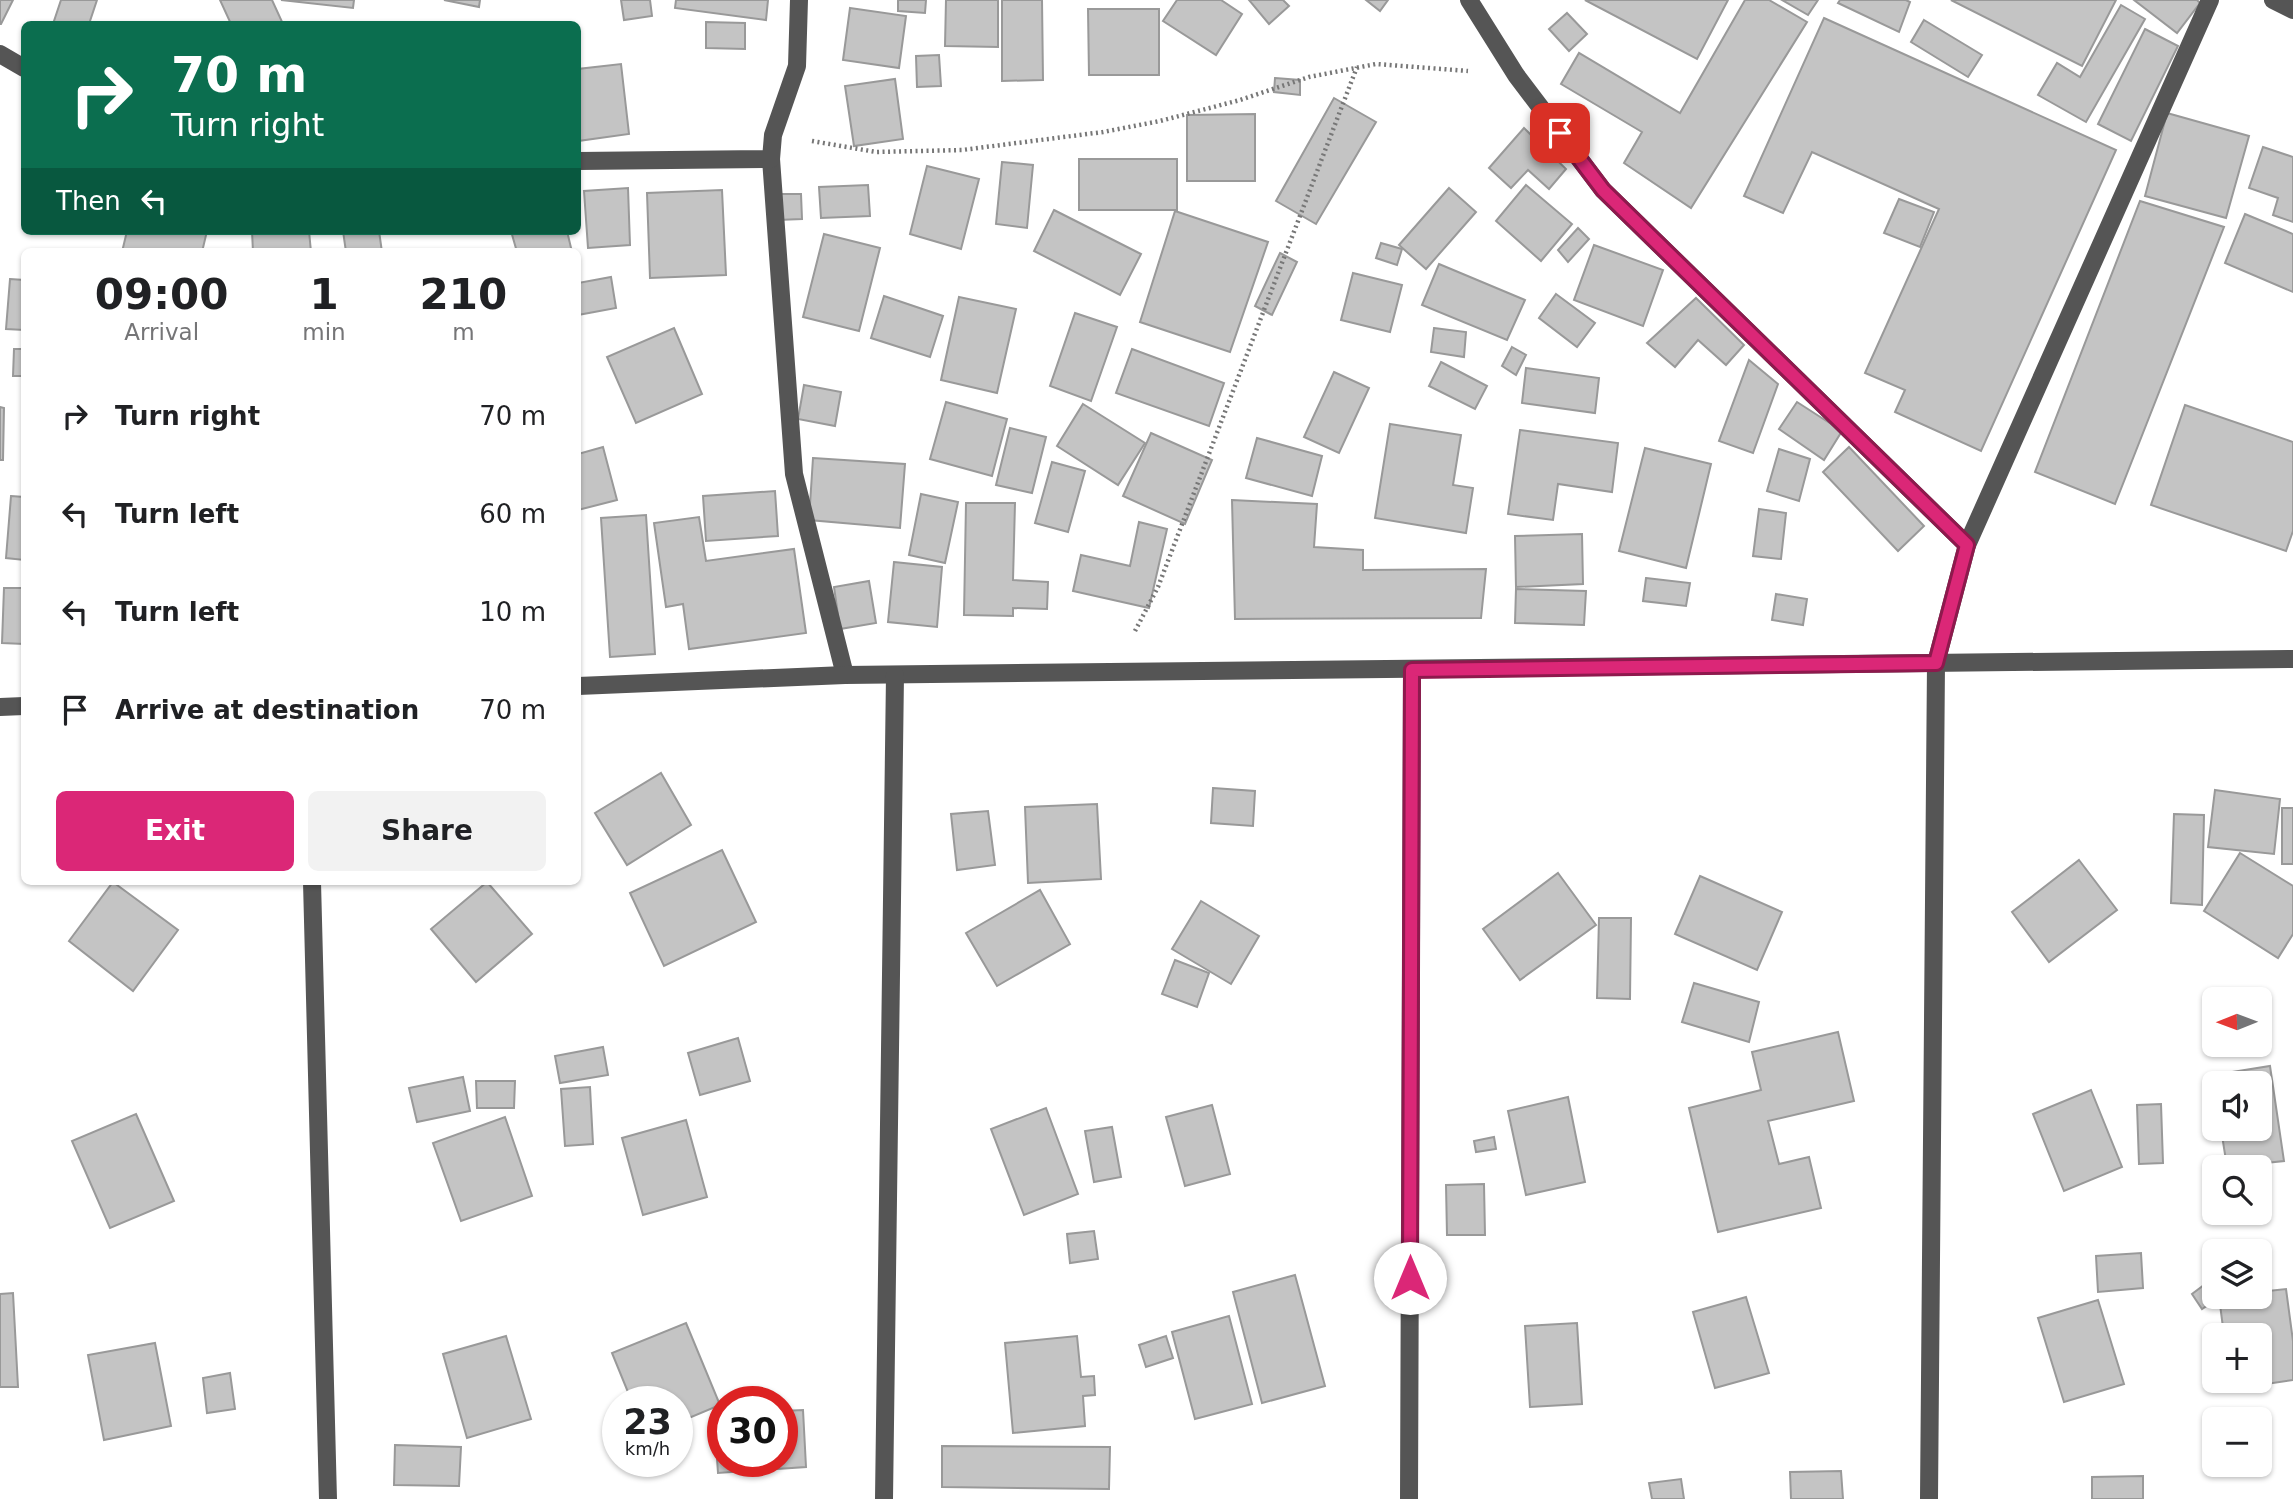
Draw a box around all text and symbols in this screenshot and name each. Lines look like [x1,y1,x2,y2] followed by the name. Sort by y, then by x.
[171,47,307,104] text: 70 m
[56,49,147,140] icon: right
[1530,103,1590,163] pin
[171,106,324,144] text: Turn right
[1541,114,1579,152] icon: arrive
[135,182,173,220] icon: left
[56,186,121,216] text: Then
[95,270,229,319] text: 09:00
[309,270,339,319] text: 1
[420,270,507,319] text: 210
[124,319,199,345] text: Arrival
[302,319,346,345] text: min
[452,319,475,345] text: m
[56,397,94,435] icon: right
[115,401,260,431] text: Turn right
[479,401,546,431] text: 70 m
[56,495,94,533] icon: left
[115,499,239,529] text: Turn left
[479,499,546,529] text: 60 m
[56,593,94,631] icon: left
[115,597,239,627] text: Turn left
[479,597,546,627] text: 10 m
[56,691,94,729] icon: arrive
[115,695,419,725] text: Arrive at destination
[479,695,546,725] text: 70 m
[56,791,294,871] button: Exit
[308,791,546,871] button: Share
[2202,987,2272,1057] north arrow
[2202,987,2272,1477] map controls
[2202,1071,2272,1141] button: sound
[2202,1155,2272,1225] button: search
[2202,1239,2272,1309] button: layers
[1373,1241,1447,1315] position arrow
[2202,1323,2272,1393] button: +
[707,1386,798,1477] speed limit sign: 30
[623,1402,672,1442] text: 23
[2202,1407,2272,1477] button: −
[625,1438,670,1459] text: km/h

